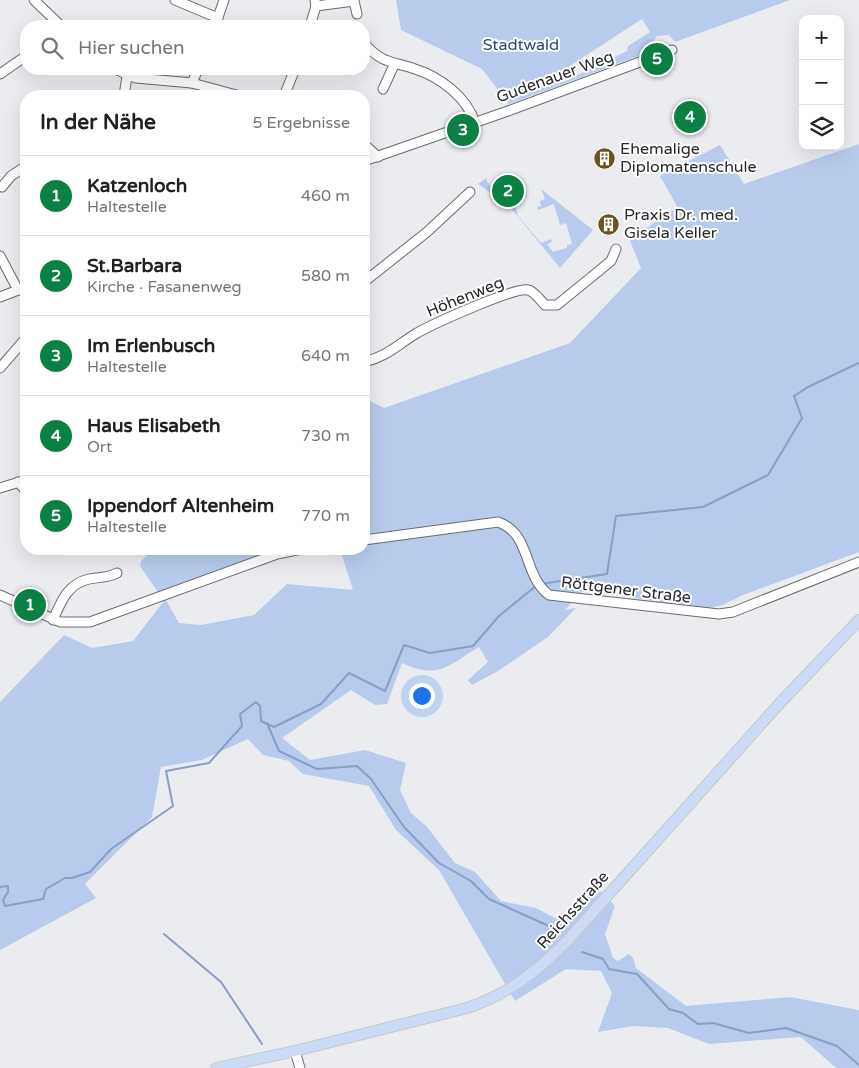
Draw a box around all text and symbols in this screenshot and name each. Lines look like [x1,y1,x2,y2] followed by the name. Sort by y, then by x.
[799,15,844,150] map controls
[799,15,844,60] button: +
[20,20,370,75] search box
[38,34,66,62] icon: search
[483,35,559,55] park label: Stadtwald
[78,37,185,59] text: Hier suchen
[641,40,673,78] pin: 5
[494,47,616,107] street label: Gudenauer Weg
[799,60,844,105] button: −
[674,98,706,136] pin: 4
[799,105,844,150] button: layers
[40,110,156,135] text: In der Nähe
[447,111,479,149] pin: 3
[252,113,350,133] text: 5 Ergebnisse
[620,139,757,177] place label: Ehemalige Diplomatenschule
[592,146,616,170] building icon: Ehemalige Diplomatenschule
[492,172,524,210] pin: 2
[87,175,187,197] text: Katzenloch
[51,186,61,206] text: 1
[301,186,350,206] text: 460 m
[87,197,167,217] text: Haltestelle
[624,205,738,243] place label: Praxis Dr. med. Gisela Keller
[596,212,620,236] building icon: Praxis Dr. med. Gisela Keller
[87,255,182,277] text: St.Barbara
[51,266,61,286] text: 2
[301,266,350,286] text: 580 m
[423,272,507,322] street label: Höhenweg
[87,277,242,297] text: Kirche · Fasanenweg
[87,335,215,357] text: Im Erlenbusch
[51,346,61,366] text: 3
[301,346,350,366] text: 640 m
[87,357,167,377] text: Haltestelle
[87,415,221,437] text: Haus Elisabeth
[51,426,61,446] text: 4
[301,426,350,446] text: 730 m
[87,437,112,457] text: Ort
[87,495,274,517] text: Ippendorf Altenheim
[51,506,61,526] text: 5
[301,506,350,526] text: 770 m
[87,517,167,537] text: Haltestelle
[560,572,692,608] street label: Röttgener Straße
[14,586,46,624] pin: 1
[409,683,435,709] your location
[533,867,613,953] street label: Reichsstraße

